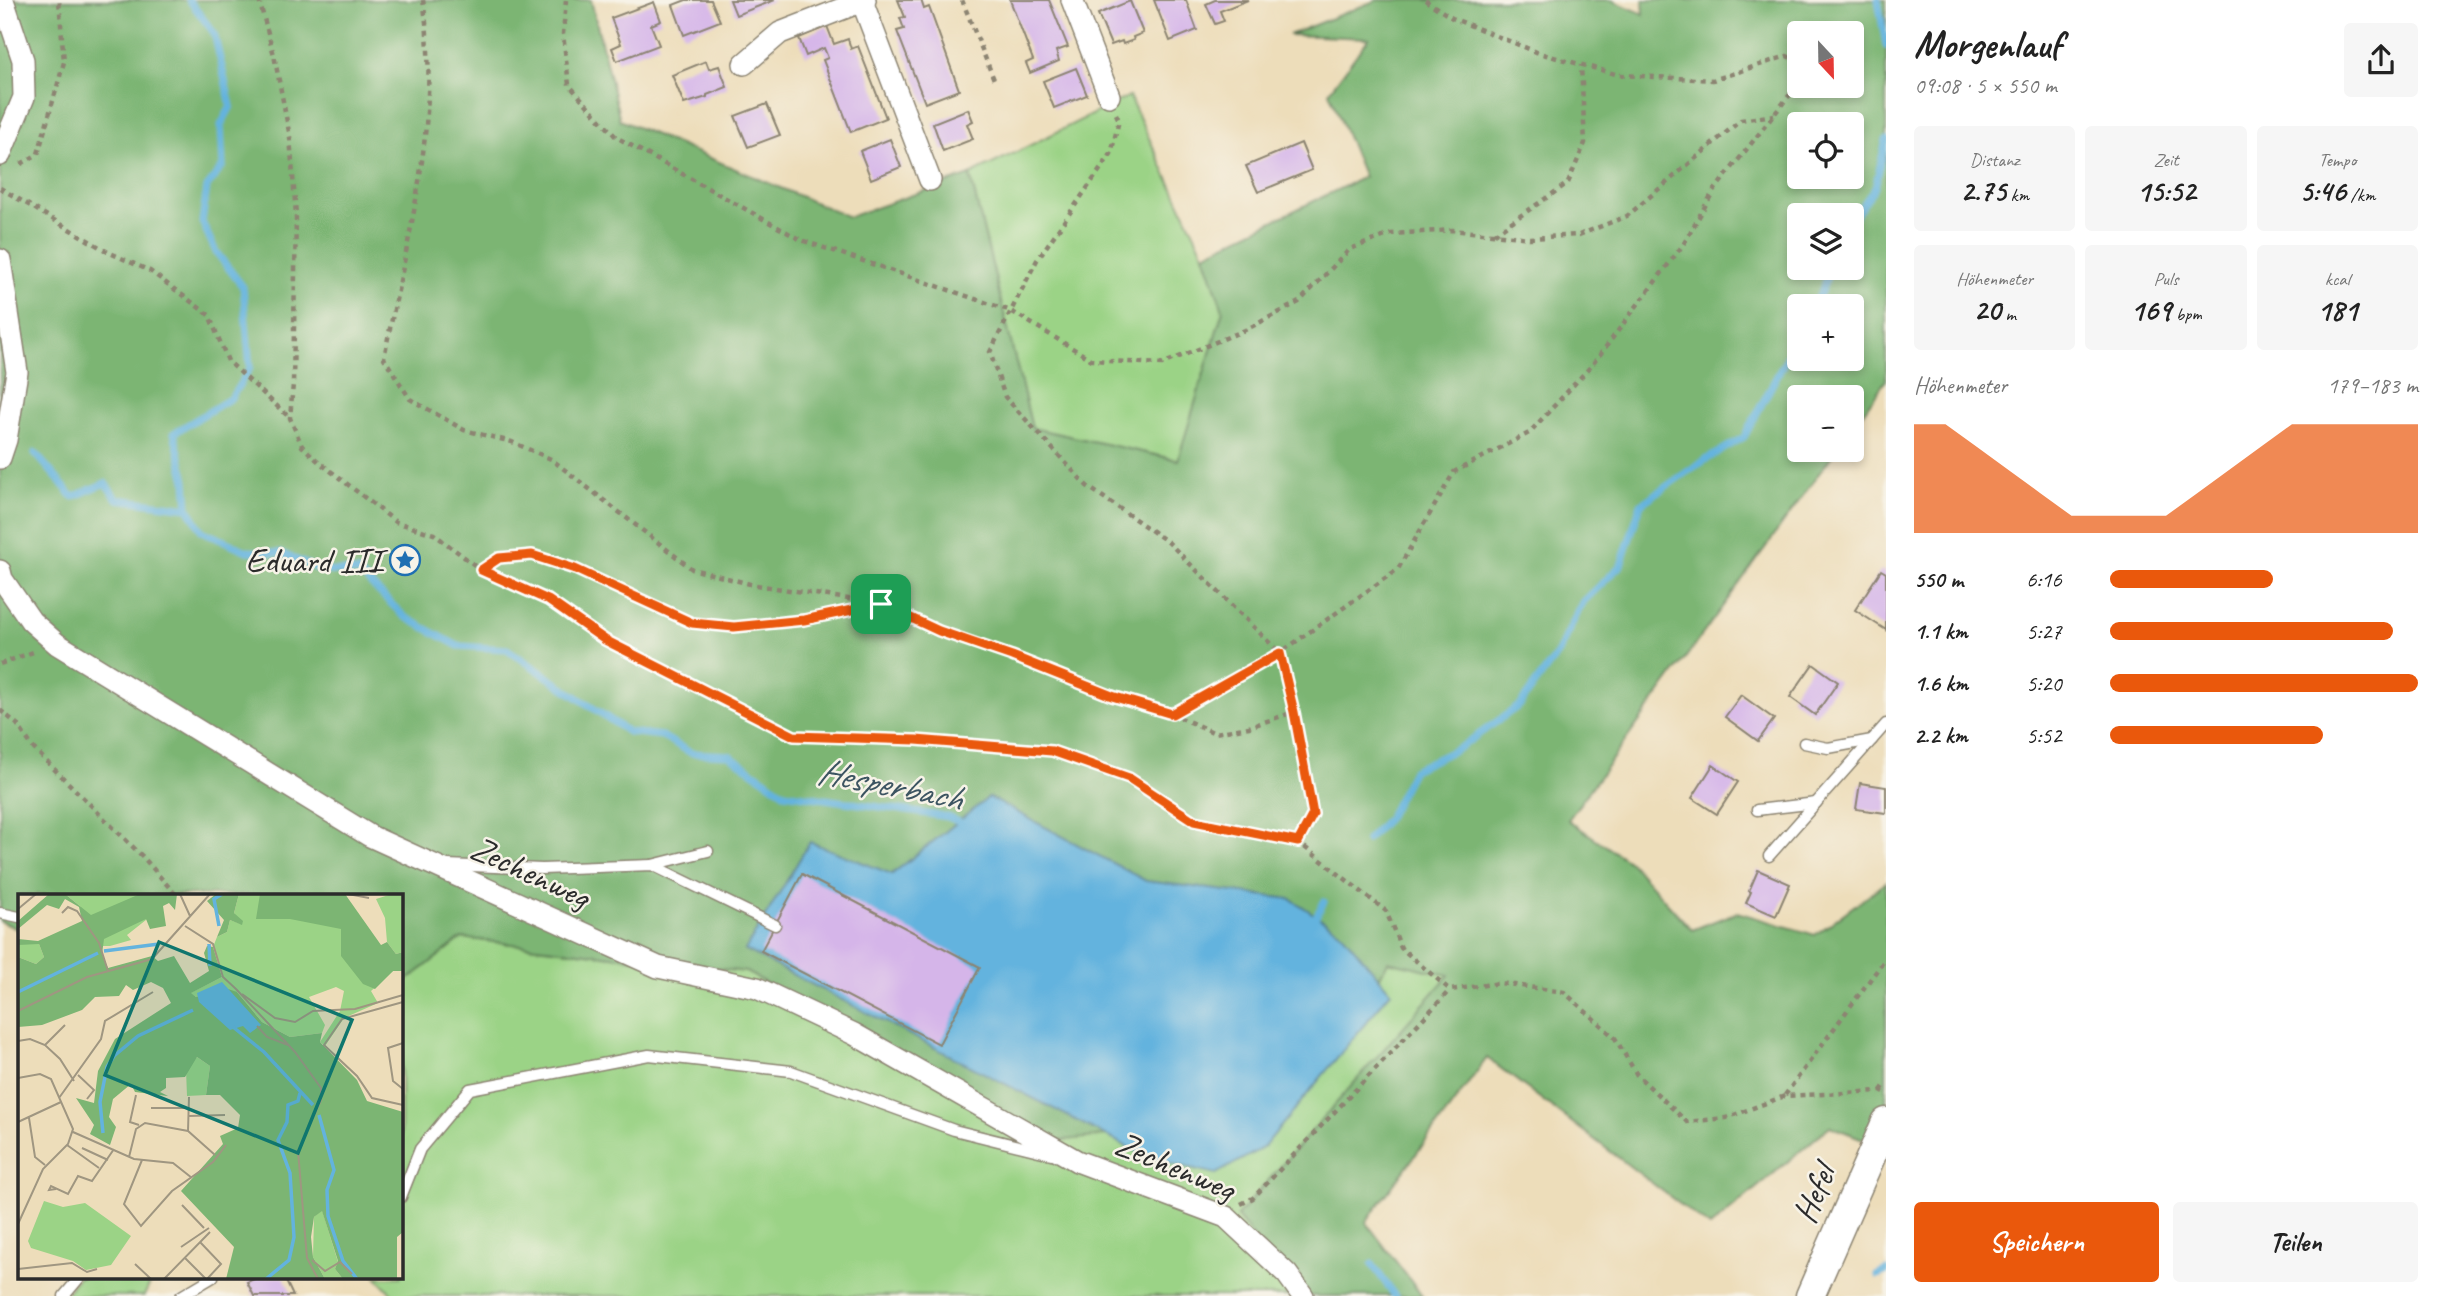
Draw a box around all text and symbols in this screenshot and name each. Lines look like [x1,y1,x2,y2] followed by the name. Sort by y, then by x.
[1787,21,1864,98] north arrow
[1787,21,1864,462] map controls
[1914,21,2061,68] text: Morgenlauf
[2344,23,2418,97] button: share
[1914,71,2057,100] text: 09:08 · 5 × 550 m
[1787,112,1864,189] button: locate
[1970,148,2020,172] text: Distanz
[2153,148,2179,172] text: Zeit
[2318,148,2356,172] text: Tempo
[1960,172,2006,210] text: 2.75
[2137,172,2195,210] text: 15:52
[2299,172,2346,210] text: 5:46
[2006,183,2029,207] text: km
[2346,183,2375,207] text: /km
[1787,203,1864,280] button: layers
[1956,267,2033,291] text: Höhenmeter
[2153,267,2179,291] text: Puls
[2325,267,2350,291] text: kcal
[1974,291,2001,329] text: 20
[2130,291,2171,329] text: 169
[2317,291,2358,329] text: 181
[1787,294,1864,371] button: +
[2001,302,2016,326] text: m
[2171,302,2202,326] text: bpm
[1914,371,2007,400] text: Höhenmeter
[2327,371,2418,400] text: 179–183 m
[1787,385,1864,462] button: −
[246,538,389,583] place label: Eduard III
[388,543,422,577] place icon: Eduard III
[1914,565,1963,594] text: 550 m
[2026,565,2062,594] text: 6:16
[851,574,911,634] pin
[862,585,900,623] icon: arrive
[1914,617,1968,646] text: 1.1 km
[2026,617,2062,646] text: 5:27
[1914,669,1968,698] text: 1.6 km
[2026,669,2062,698] text: 5:20
[1914,721,1968,750] text: 2.2 km
[2026,721,2062,750] text: 5:52
[814,747,968,821] water label: Hesperbach
[464,825,599,920] street label: Zechenweg
[18,894,402,1278] inset map
[1108,1121,1244,1212] street label: Zechenweg
[1782,1153,1849,1230] street label: Hefel
[1914,1202,2159,1282] button: Speichern
[2173,1202,2418,1282] button: Teilen

